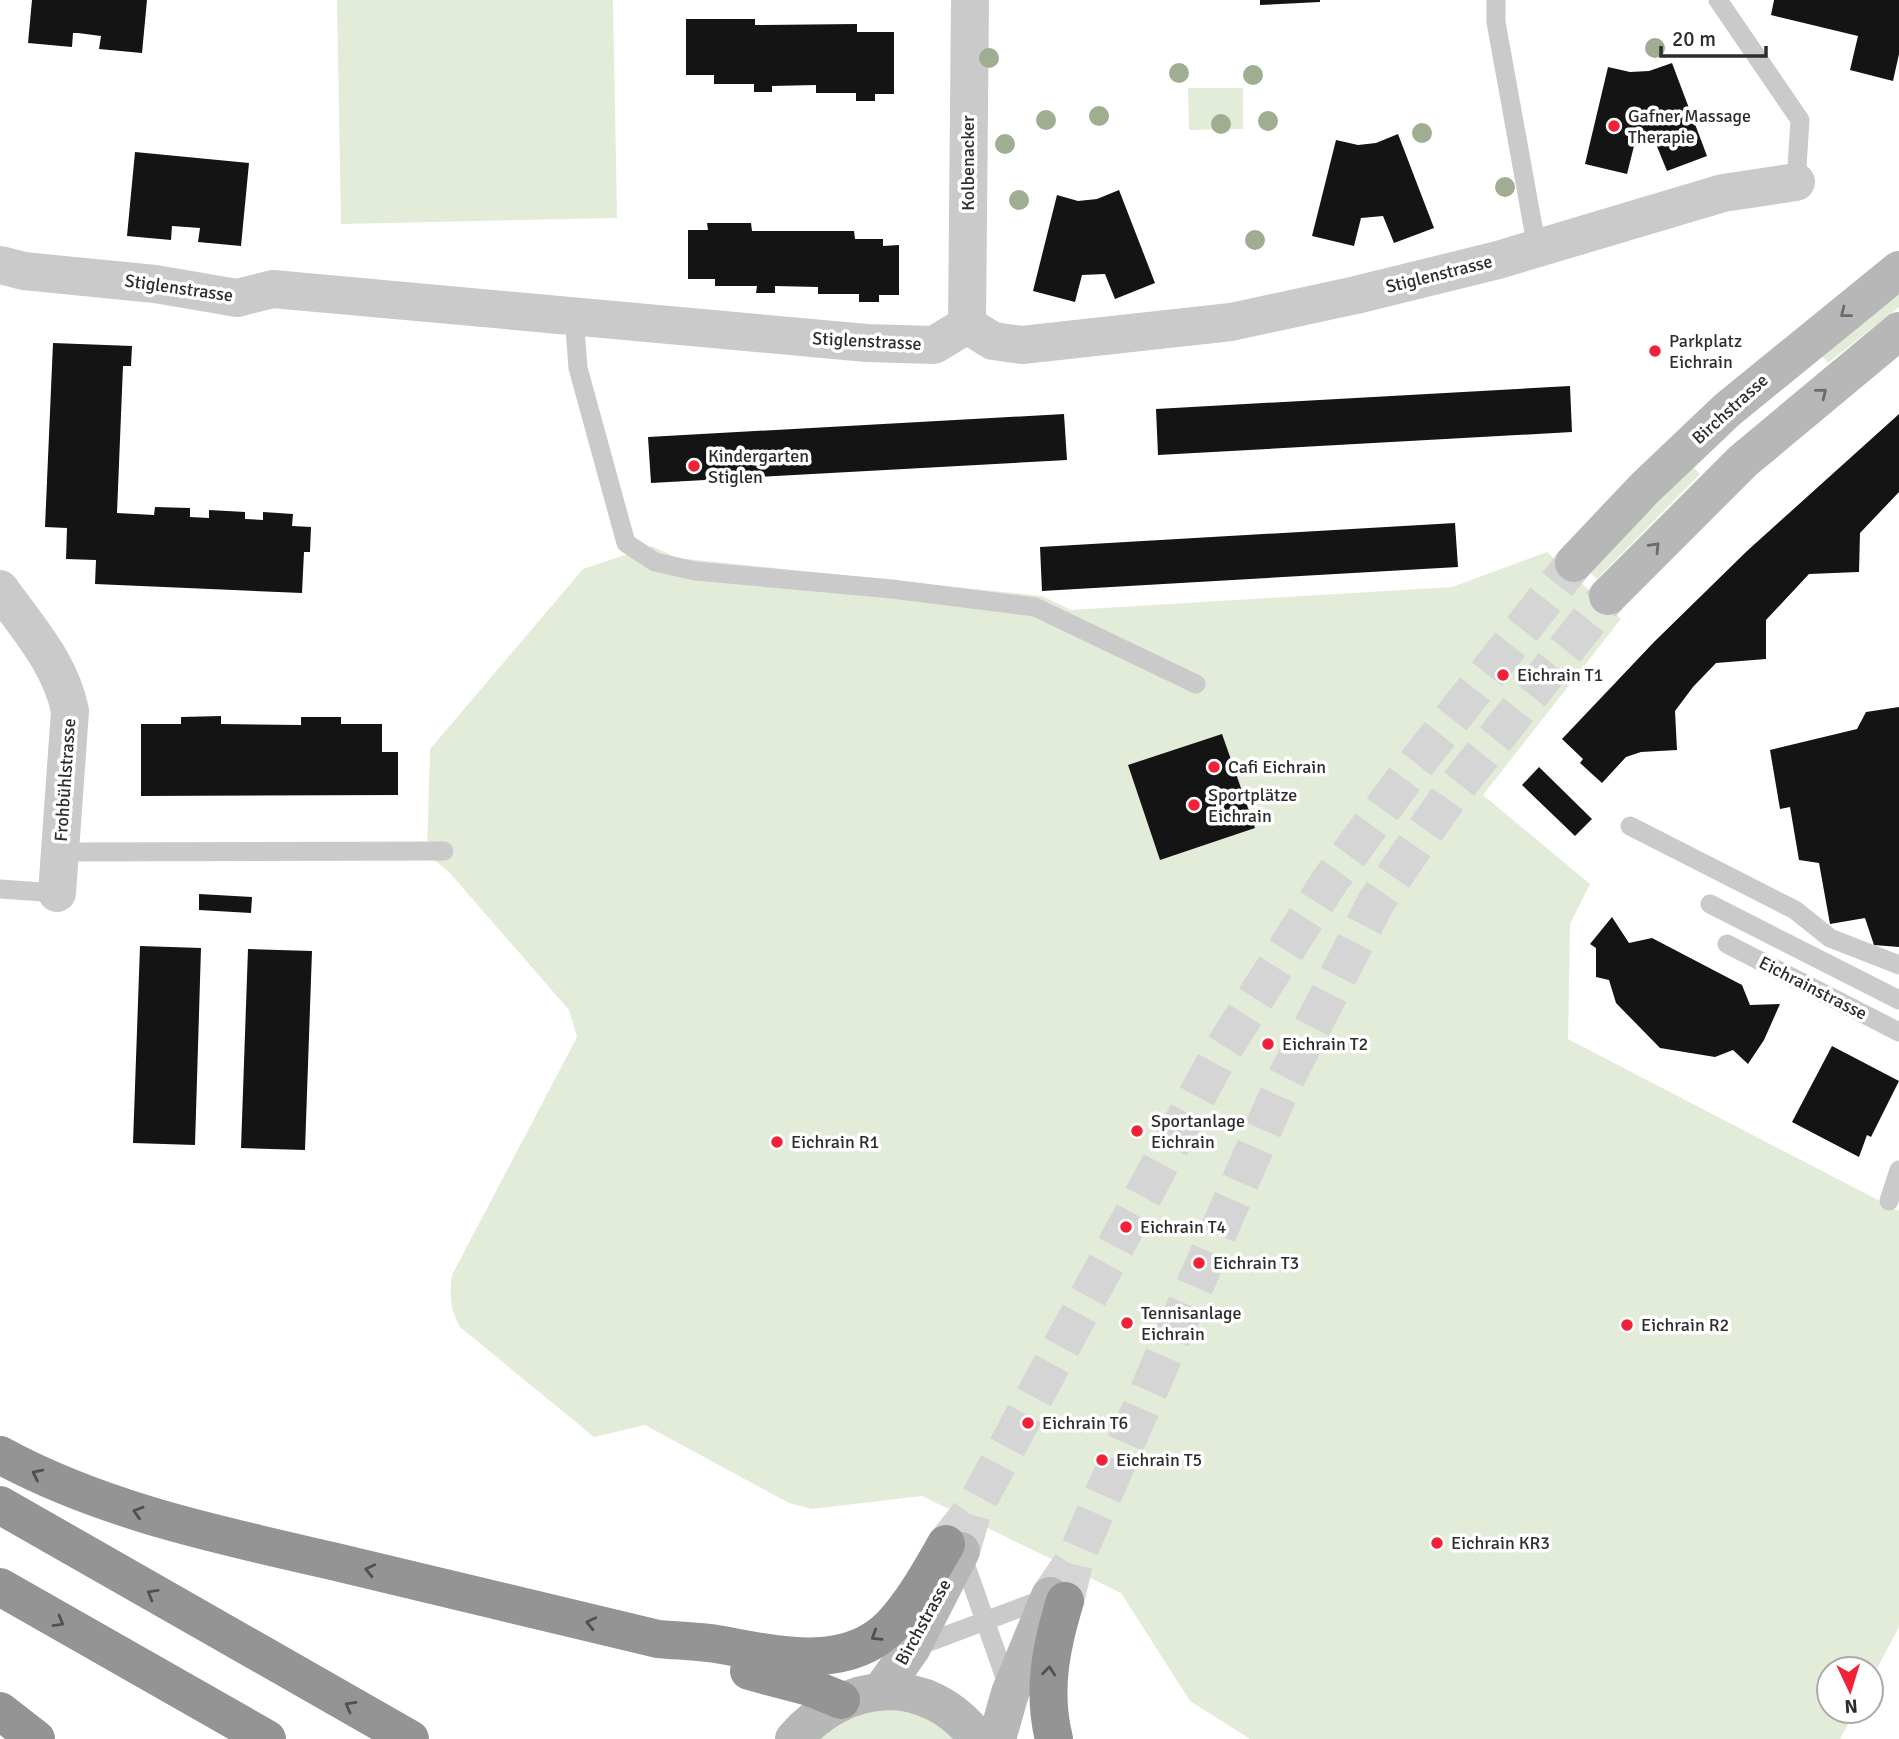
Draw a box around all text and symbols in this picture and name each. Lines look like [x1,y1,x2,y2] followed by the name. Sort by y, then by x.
[1661,14,1766,58] scale bar
[1672,26,1716,52] text: 20 m
[1628,105,1751,148] place label: Gafner Massage Therapie
[957,115,979,211] street label: Kolbenacker
[1606,118,1622,134] marker: Gafner Massage Therapie
[1383,250,1495,298] street label: Stiglenstrasse
[123,270,235,306] street label: Stiglenstrasse
[1841,304,1853,317] one-way arrow
[812,327,922,355] street label: Stiglenstrasse
[1669,330,1742,373] place label: Parkplatz Eichrain
[1647,343,1663,359] marker: Parkplatz Eichrain
[1687,369,1773,449] street label: Birchstrasse
[1814,388,1827,401] one-way arrow
[708,445,809,488] place label: Kindergarten Stiglen
[686,458,702,474] marker: Kindergarten Stiglen
[1647,543,1660,556] one-way arrow
[1517,664,1603,686] place label: Eichrain T1
[1495,667,1511,683] marker: Eichrain T1
[50,718,80,842] street label: Frohbühlstrasse
[1228,756,1326,778] place label: Cafi Eichrain
[1206,759,1222,775] marker: Cafi Eichrain
[1208,784,1297,827] place label: Sportplätze Eichrain
[1186,797,1202,813] marker: Sportplätze Eichrain
[1755,951,1871,1025] street label: Eichrainstrasse
[1282,1033,1368,1055] place label: Eichrain T2
[1260,1036,1276,1052] marker: Eichrain T2
[1151,1110,1245,1153] place label: Sportanlage Eichrain
[1129,1123,1145,1139] marker: Sportanlage Eichrain
[791,1131,879,1153] place label: Eichrain R1
[769,1134,785,1150] marker: Eichrain R1
[1140,1216,1227,1238] place label: Eichrain T4
[1118,1219,1134,1235] marker: Eichrain T4
[1213,1252,1299,1274] place label: Eichrain T3
[1191,1255,1207,1271] marker: Eichrain T3
[1141,1302,1242,1345] place label: Tennisanlage Eichrain
[1641,1314,1729,1336] place label: Eichrain R2
[1119,1315,1135,1331] marker: Tennisanlage Eichrain
[1619,1317,1635,1333] marker: Eichrain R2
[1042,1412,1128,1434] place label: Eichrain T6
[1020,1415,1036,1431] marker: Eichrain T6
[1116,1449,1202,1471] place label: Eichrain T5
[1094,1452,1110,1468] marker: Eichrain T5
[32,1468,44,1482] one-way arrow
[132,1505,144,1520] one-way arrow
[1451,1532,1550,1554] place label: Eichrain KR3
[1429,1535,1445,1551] marker: Eichrain KR3
[364,1564,376,1578] one-way arrow
[890,1575,956,1669] street label: Birchstrasse
[147,1589,160,1602] one-way arrow
[52,1614,64,1627] one-way arrow
[585,1617,597,1631] one-way arrow
[870,1627,883,1640] one-way arrow
[1815,1655,1885,1725] north arrow
[1041,1666,1056,1677] one-way arrow
[1844,1694,1859,1718] text: N
[345,1701,358,1714] one-way arrow

